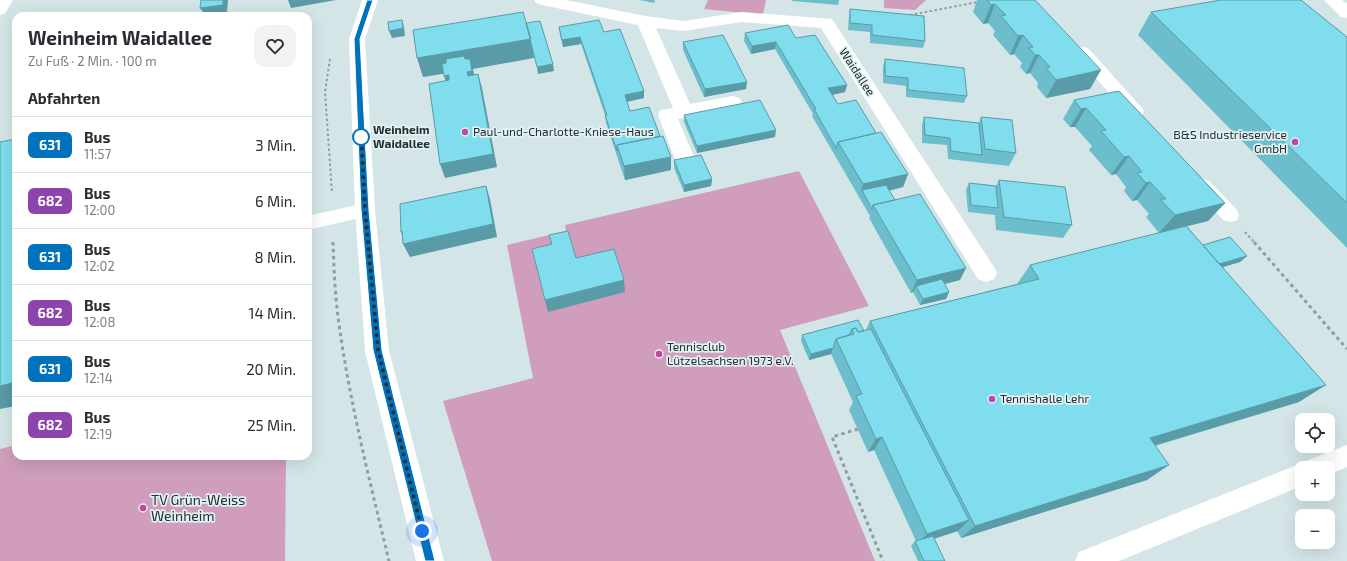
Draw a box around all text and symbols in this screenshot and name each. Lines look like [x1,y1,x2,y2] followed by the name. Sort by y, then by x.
[254,25,296,67] button: heart
[28,26,212,49] text: Weinheim Waidallee
[837,45,878,98] street label: Waidallee
[28,53,157,69] text: Zu Fuß · 2 Min. · 100 m
[28,89,100,107] text: Abfahrten
[373,122,430,150] place label: Weinheim Waidallee
[473,124,654,138] place label: Paul-und-Charlotte-Kniese-Haus
[460,127,470,137] marker: Paul-und-Charlotte-Kniese-Haus
[1173,127,1287,155] place label: B&S Industrieservice GmbH
[84,128,110,146] text: Bus
[352,128,370,146] marker: Weinheim Waidallee
[39,136,61,153] text: 631
[255,136,296,154] text: 3 Min.
[1290,137,1300,147] marker: B&S Industrieservice GmbH
[84,146,111,162] text: 11:57
[84,184,110,202] text: Bus
[37,192,63,209] text: 682
[255,192,296,210] text: 6 Min.
[84,202,115,218] text: 12:00
[84,240,110,258] text: Bus
[39,248,61,265] text: 631
[255,248,296,266] text: 8 Min.
[84,258,115,274] text: 12:02
[84,296,110,314] text: Bus
[37,304,63,321] text: 682
[248,304,296,322] text: 14 Min.
[84,314,115,330] text: 12:08
[667,339,794,367] place label: Tennisclub Lützelsachsen 1973 e.V.
[654,349,664,359] marker: Tennisclub Lützelsachsen 1973 e.V.
[84,352,110,370] text: Bus
[39,360,61,377] text: 631
[246,360,296,378] text: 20 Min.
[84,370,113,386] text: 12:14
[1000,391,1089,405] place label: Tennishalle Lehr
[987,394,997,404] marker: Tennishalle Lehr
[84,408,110,426] text: Bus
[1295,413,1335,549] map controls
[1295,413,1335,453] button: locate
[37,416,63,433] text: 682
[247,416,296,434] text: 25 Min.
[84,426,112,442] text: 12:19
[1295,461,1335,501] button: +
[151,491,245,524] place label: TV Grün-Weiss Weinheim
[138,503,148,513] marker: TV Grün-Weiss Weinheim
[1295,509,1335,549] button: −
[412,521,432,541] your location

